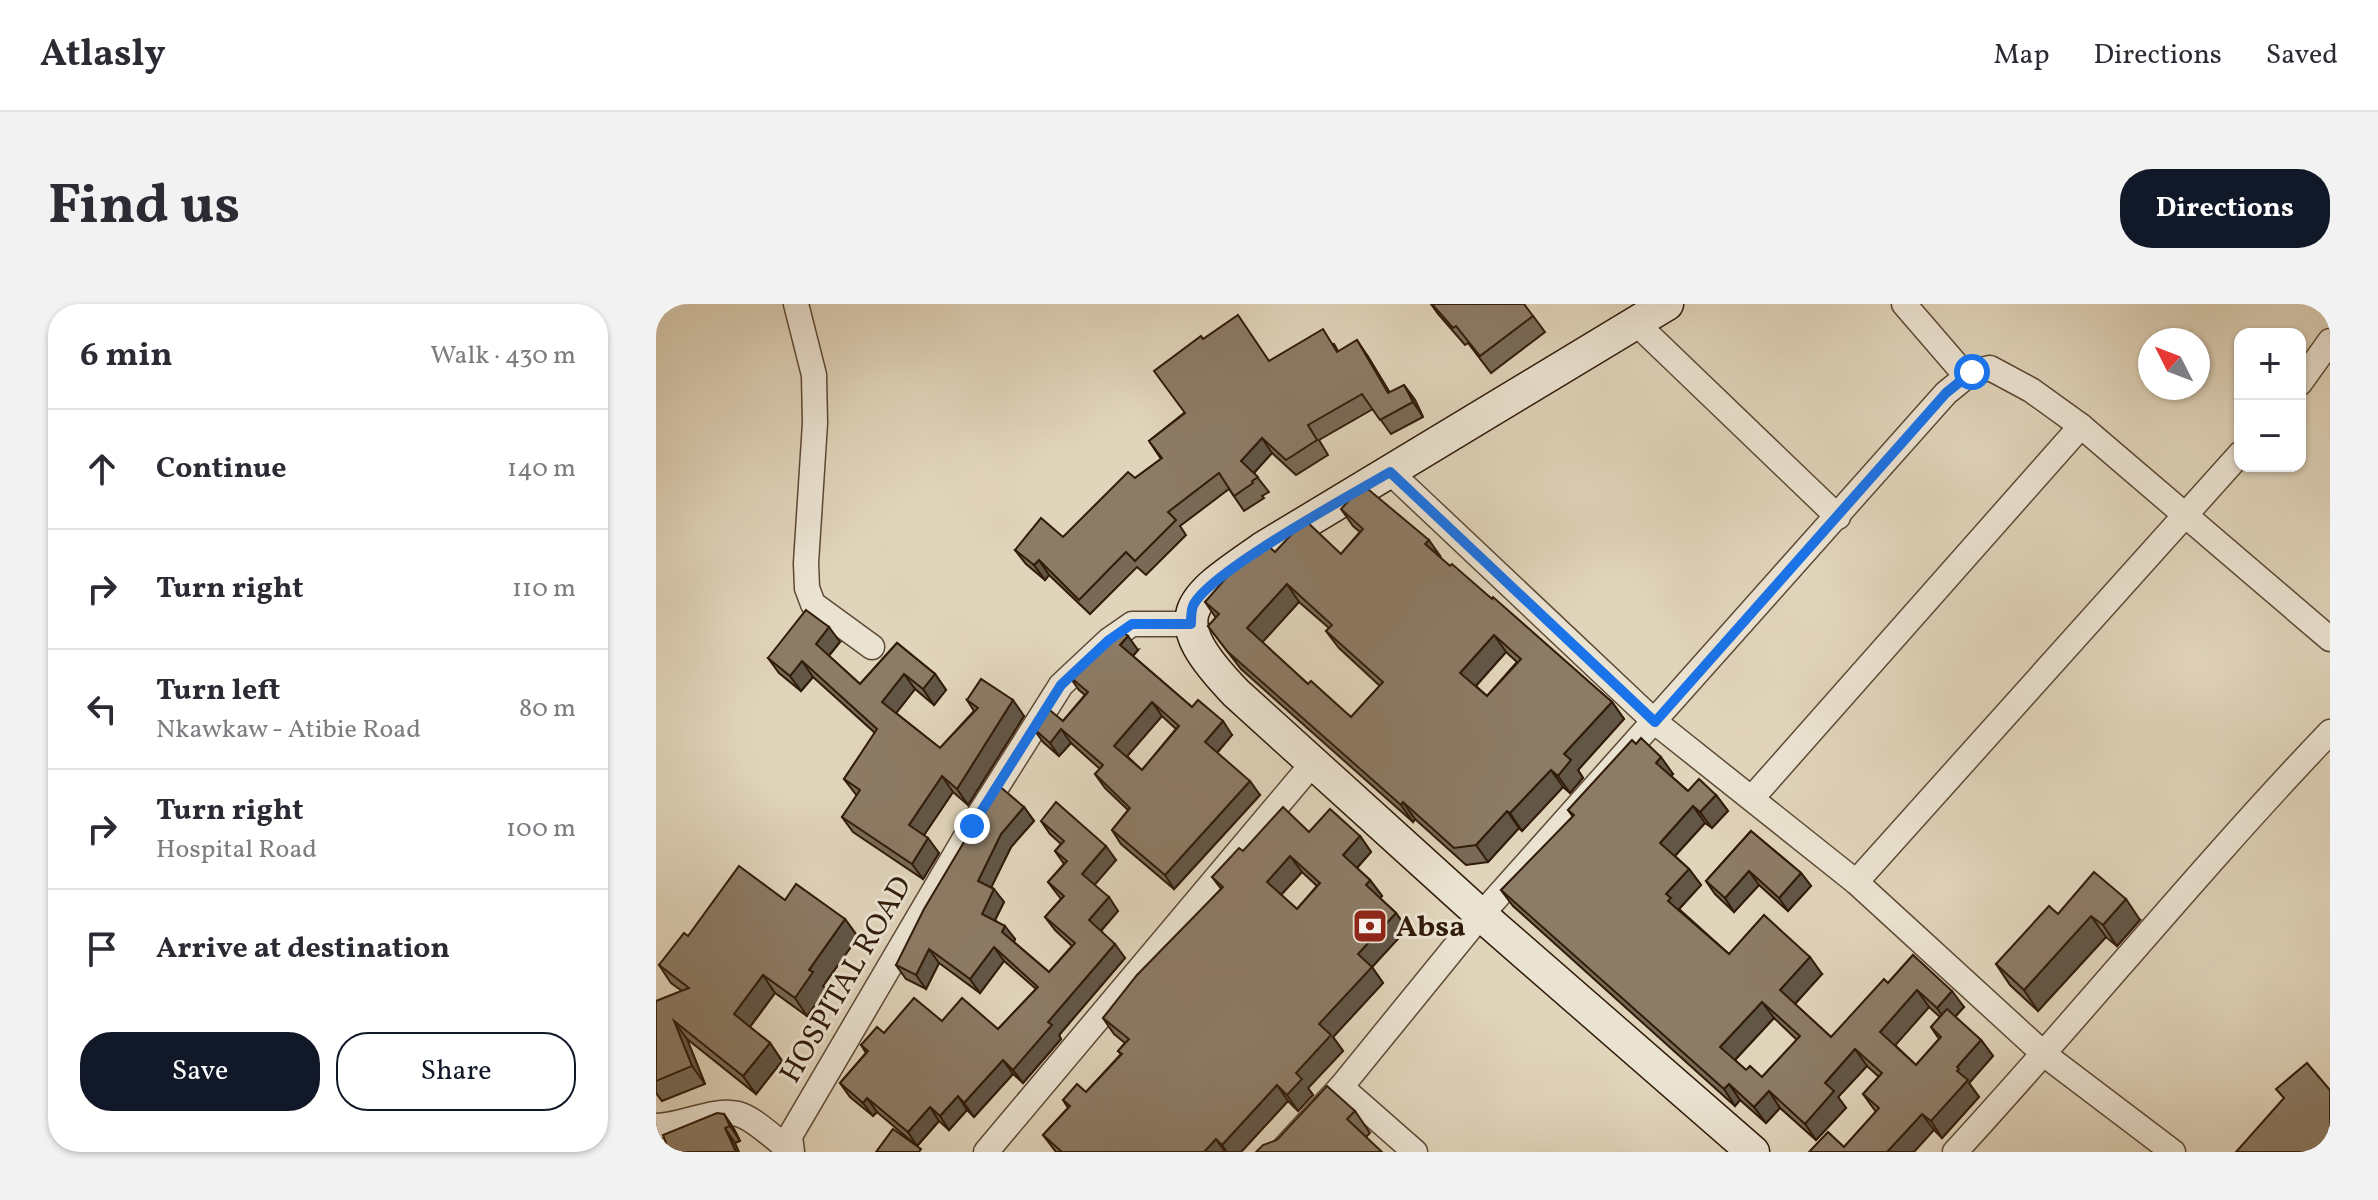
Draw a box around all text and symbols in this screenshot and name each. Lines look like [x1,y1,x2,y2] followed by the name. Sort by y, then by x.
[40,29,166,82] text: Atlasly
[1994,36,2050,75] text: Map
[2094,36,2222,75] text: Directions
[2266,36,2338,75] text: Saved
[48,169,240,247] text: Find us
[2120,169,2330,248] button: Directions
[2138,328,2210,400] north arrow
[2234,328,2306,472] map controls
[2234,328,2306,400] button: +
[80,333,173,380] text: 6 min
[430,338,576,374] text: Walk · 430 m
[1954,354,1990,390] route start
[2234,400,2306,472] button: −
[80,447,124,491] icon: ahead
[156,448,287,490] text: Continue
[507,451,576,487] text: 140 m
[80,567,124,611] icon: right
[156,568,304,610] text: Turn right
[512,571,576,607] text: 110 m
[156,670,280,712] text: Turn left
[80,687,124,731] icon: left
[519,691,576,727] text: 80 m
[156,712,421,748] text: Nkawkaw - Atibie Road
[156,790,304,832] text: Turn right
[80,807,124,851] icon: right
[954,808,990,844] route end
[506,811,576,847] text: 100 m
[156,832,317,868] text: Hospital Road
[770,869,923,1091] street label: HOSPITAL ROAD
[1351,907,1389,945] bank icon: Absa
[1396,907,1466,949] place label: Absa
[80,927,124,971] icon: arrive
[156,928,450,970] text: Arrive at destination
[80,1032,320,1111] button: Save
[336,1032,576,1111] button: Share

